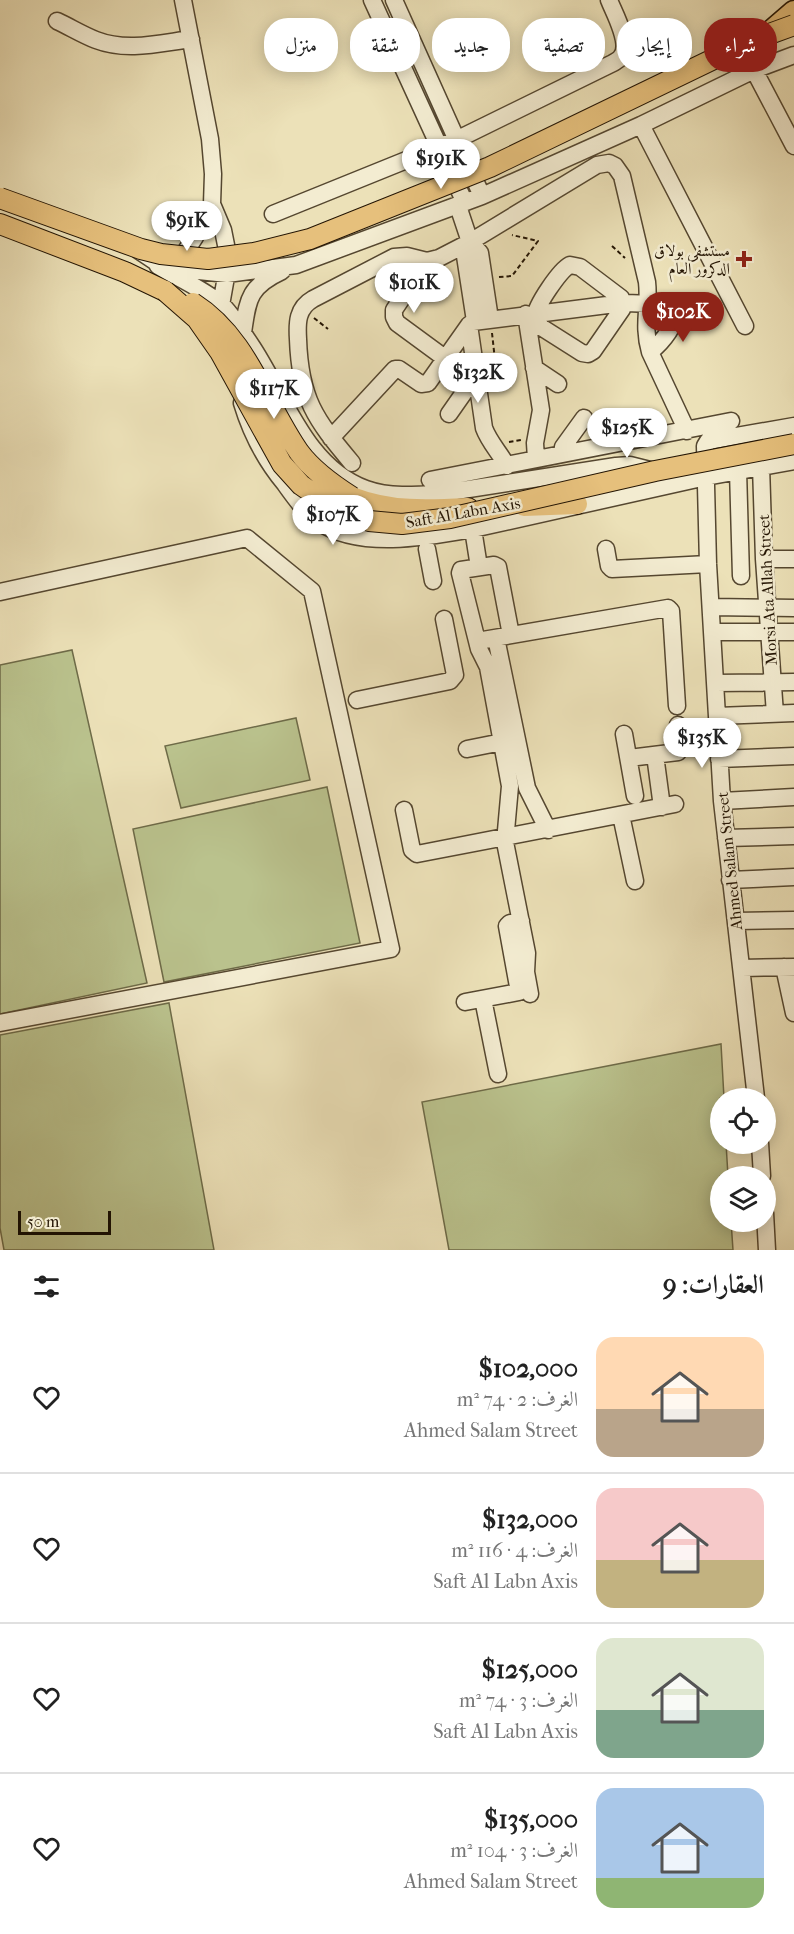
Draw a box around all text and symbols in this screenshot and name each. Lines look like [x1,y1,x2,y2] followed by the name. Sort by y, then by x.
[264,18,338,72] chip: منزل
[350,18,420,72] chip: شقة
[432,18,510,72] chip: جديد
[522,18,605,72] chip: تصفية
[617,18,692,72] chip: إيجار
[704,18,777,72] chip: شراء
[399,139,483,190] pin: $191K
[416,147,466,170] text: $191K
[151,201,223,252] pin: $91K
[165,209,209,232] text: $91K
[654,241,730,283] place label: مستشفى بولاق الدكرور العام
[735,250,753,268] marker: مستشفى بولاق الدكرور العام
[372,263,456,314] pin: $101K
[389,271,439,294] text: $101K
[641,292,725,343] pin: $102K
[656,300,710,323] text: $102K
[436,353,520,404] pin: $132K
[452,361,504,384] text: $132K
[232,369,316,420] pin: $117K
[249,377,299,400] text: $117K
[585,408,669,459] pin: $125K
[601,416,653,439] text: $125K
[404,493,522,532] street label: Saft Al Labn Axis
[291,495,375,546] pin: $107K
[306,503,360,526] text: $107K
[754,514,781,666] street label: Morsi Ata Allah Street
[660,718,744,769] pin: $135K
[677,726,727,749] text: $135K
[713,791,746,932] street label: Ahmed Salam Street
[710,1088,776,1232] map controls
[710,1088,776,1154] button: locate
[710,1166,776,1232] button: layers
[18,1208,111,1236] scale bar
[27,1212,59,1231] text: 50 m
[663,1269,764,1300] text: العقارات: 9
[30,1270,63,1303] icon: filters
[478,1353,578,1384] text: $102,000
[644,1361,716,1433] icon: home
[30,1381,63,1414] icon: heart
[457,1388,578,1411] text: الغرف: 2 · 74 m²
[404,1419,578,1442] text: Ahmed Salam Street
[482,1504,578,1535] text: $132,000
[644,1512,716,1584] icon: home
[30,1532,63,1565] icon: heart
[451,1539,578,1562] text: الغرف: 4 · 116 m²
[433,1570,578,1593] text: Saft Al Labn Axis
[481,1654,578,1685] text: $125,000
[644,1662,716,1734] icon: home
[30,1682,63,1715] icon: heart
[459,1689,578,1712] text: الغرف: 3 · 74 m²
[433,1720,578,1743] text: Saft Al Labn Axis
[484,1804,578,1835] text: $135,000
[644,1812,716,1884] icon: home
[30,1832,63,1865] icon: heart
[450,1839,578,1862] text: الغرف: 3 · 104 m²
[404,1870,578,1893] text: Ahmed Salam Street

